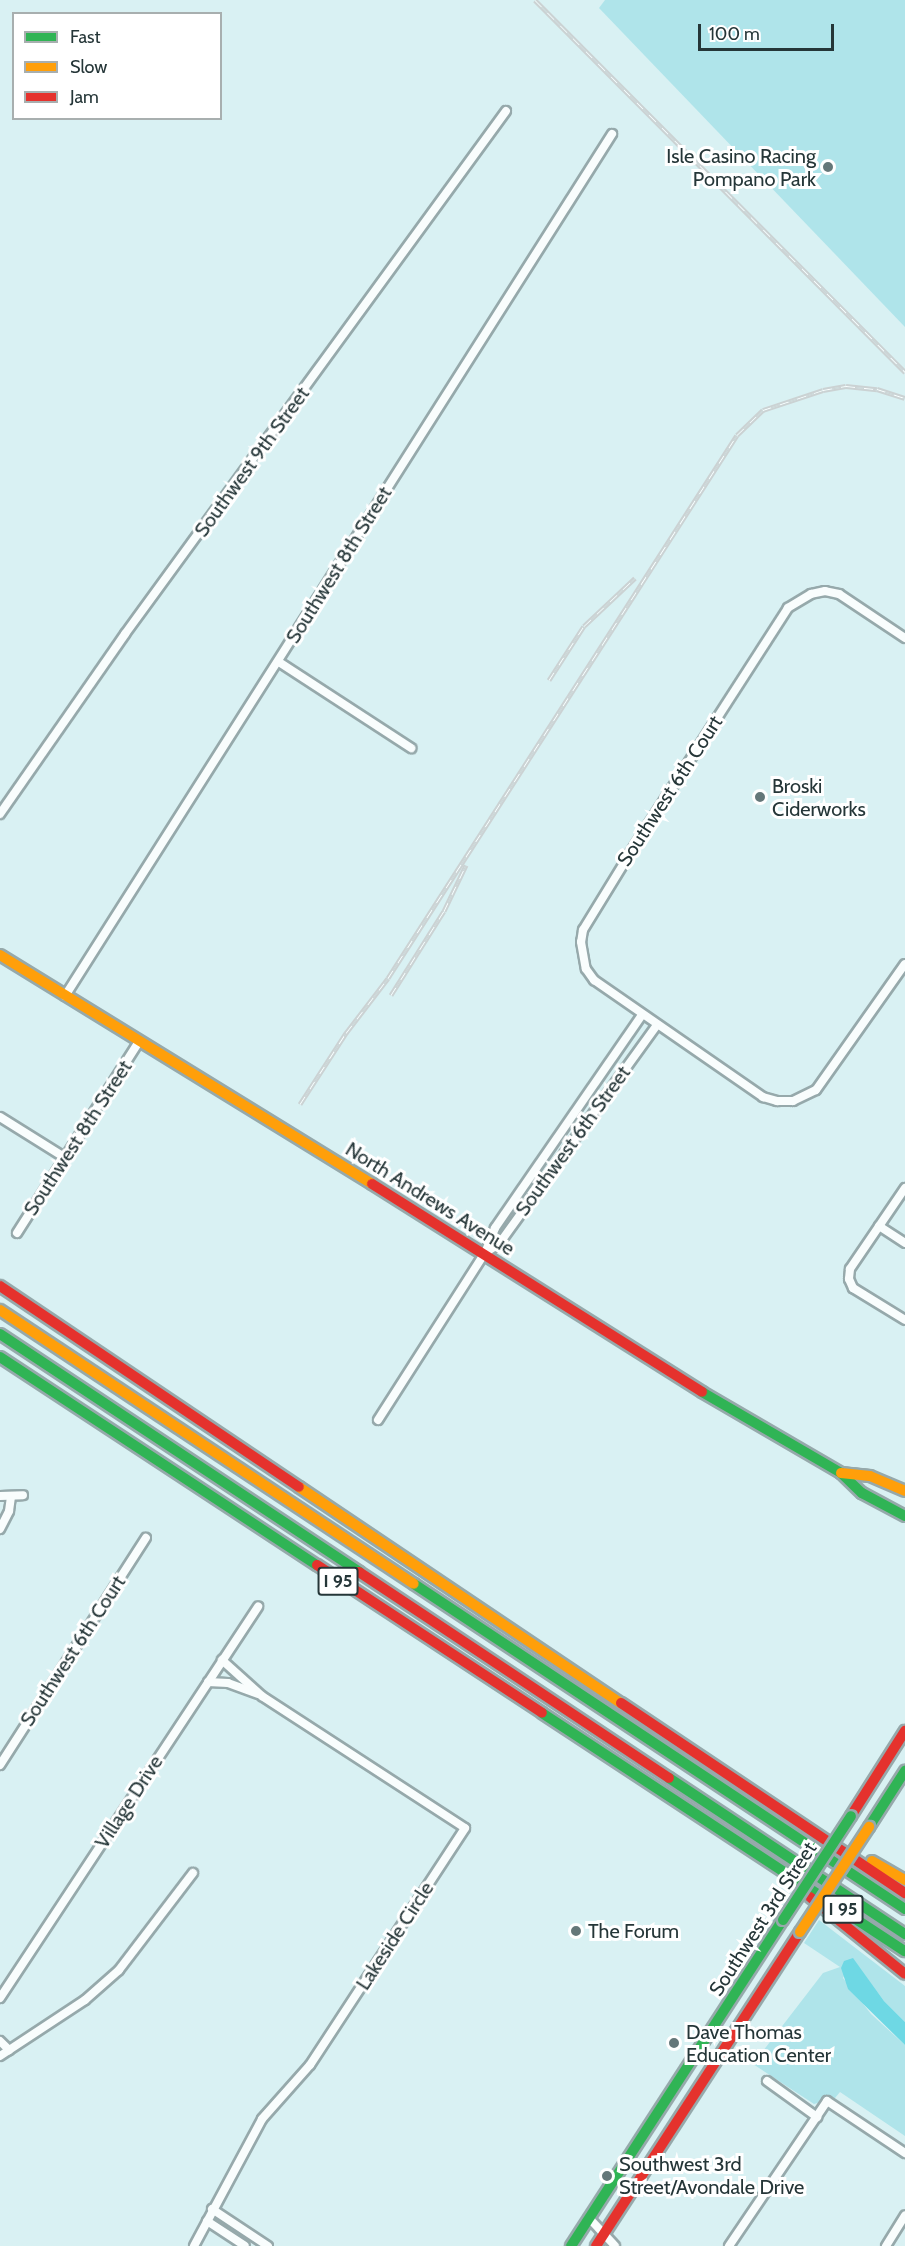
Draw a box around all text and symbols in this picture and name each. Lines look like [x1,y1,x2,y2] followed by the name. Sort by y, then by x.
[12,12,222,120] legend
[701,12,838,50] scale bar
[709,23,760,45] text: 100 m
[70,26,101,48] text: Fast
[70,56,107,78] text: Slow
[70,86,99,108] text: Jam
[666,144,816,191] place label: Isle Casino Racing Pompano Park
[821,160,835,174] marker: Isle Casino Racing Pompano Park
[190,382,314,542] street label: Southwest 9th Street
[281,482,397,648] street label: Southwest 8th Street
[612,711,728,871] street label: Southwest 6th Court
[772,774,866,821] place label: Broski Ciderworks
[753,790,767,804] marker: Broski Ciderworks
[19,1056,137,1220] street label: Southwest 8th Street
[511,1061,635,1221] street label: Southwest 6th Street
[341,1137,519,1261] street label: North Andrews Avenue
[317,1566,359,1596] road number: I 95
[15,1571,131,1731] street label: Southwest 6th Court
[90,1751,168,1853] street label: Village Drive
[704,1838,822,2000] street label: Southwest 3rd Street
[351,1878,439,1994] street label: Lakeside Circle
[822,1894,864,1924] road number: I 95
[588,1919,679,1943] place label: The Forum
[569,1924,583,1938] marker: The Forum
[686,2020,831,2067] place label: Dave Thomas Education Center
[667,2036,681,2050] marker: Dave Thomas Education Center
[619,2152,804,2199] place label: Southwest 3rd Street/Avondale Drive
[600,2169,614,2183] marker: Southwest 3rd Street/Avondale Drive

